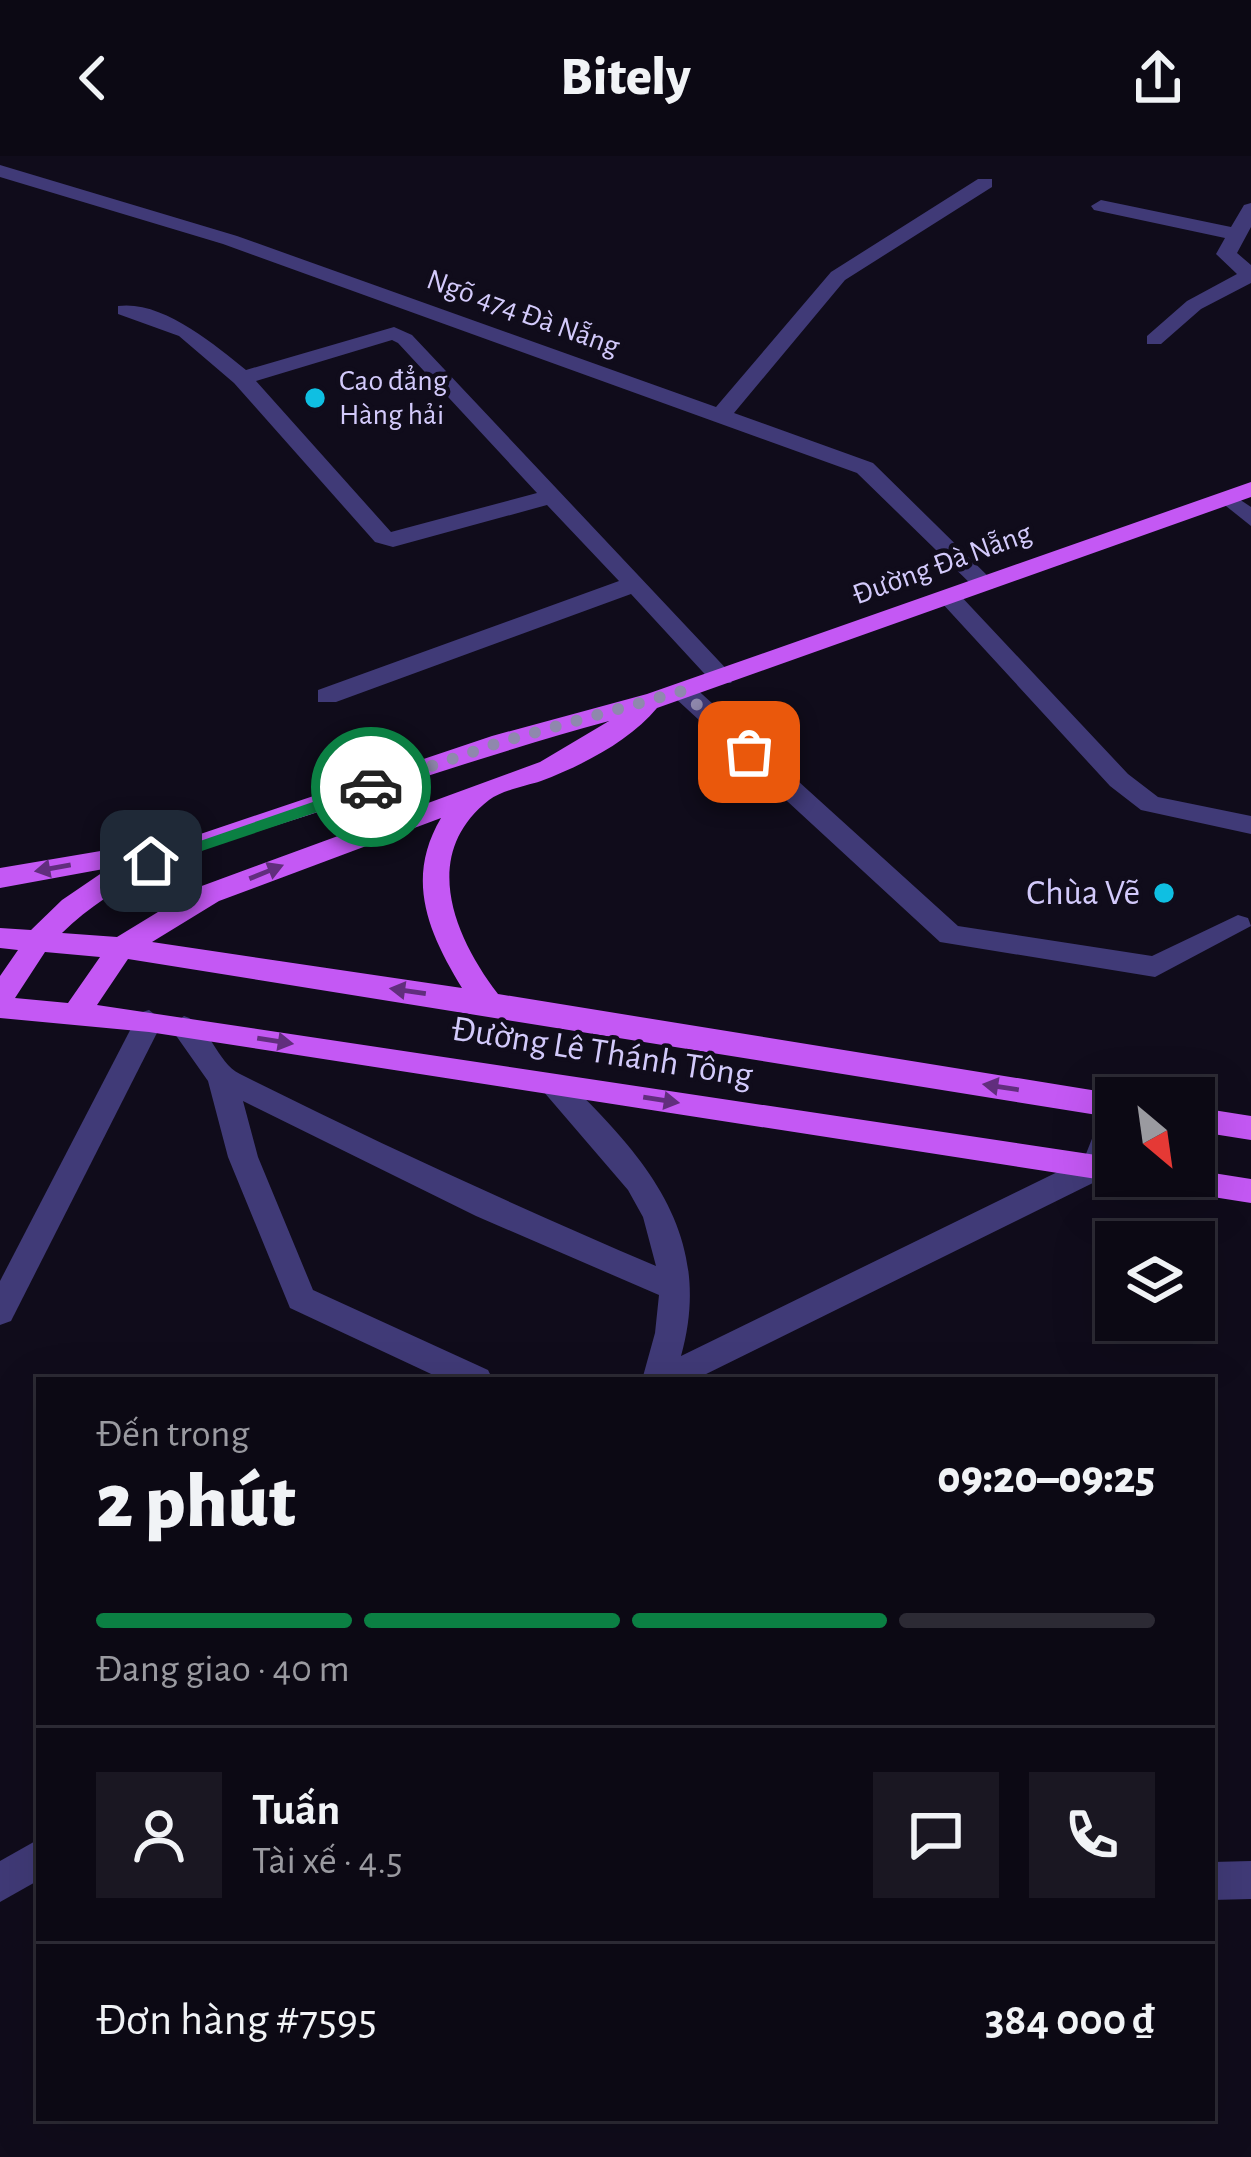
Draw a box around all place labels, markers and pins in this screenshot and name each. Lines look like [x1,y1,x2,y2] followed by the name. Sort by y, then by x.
[339,364,448,430] place label: Cao đẳng Hàng hải
[302,385,328,411] marker: Cao đẳng Hàng hải
[698,701,800,803] pin
[100,810,202,912] pin
[1026,875,1140,911] place label: Chùa Vẽ
[1151,880,1177,906] marker: Chùa Vẽ

